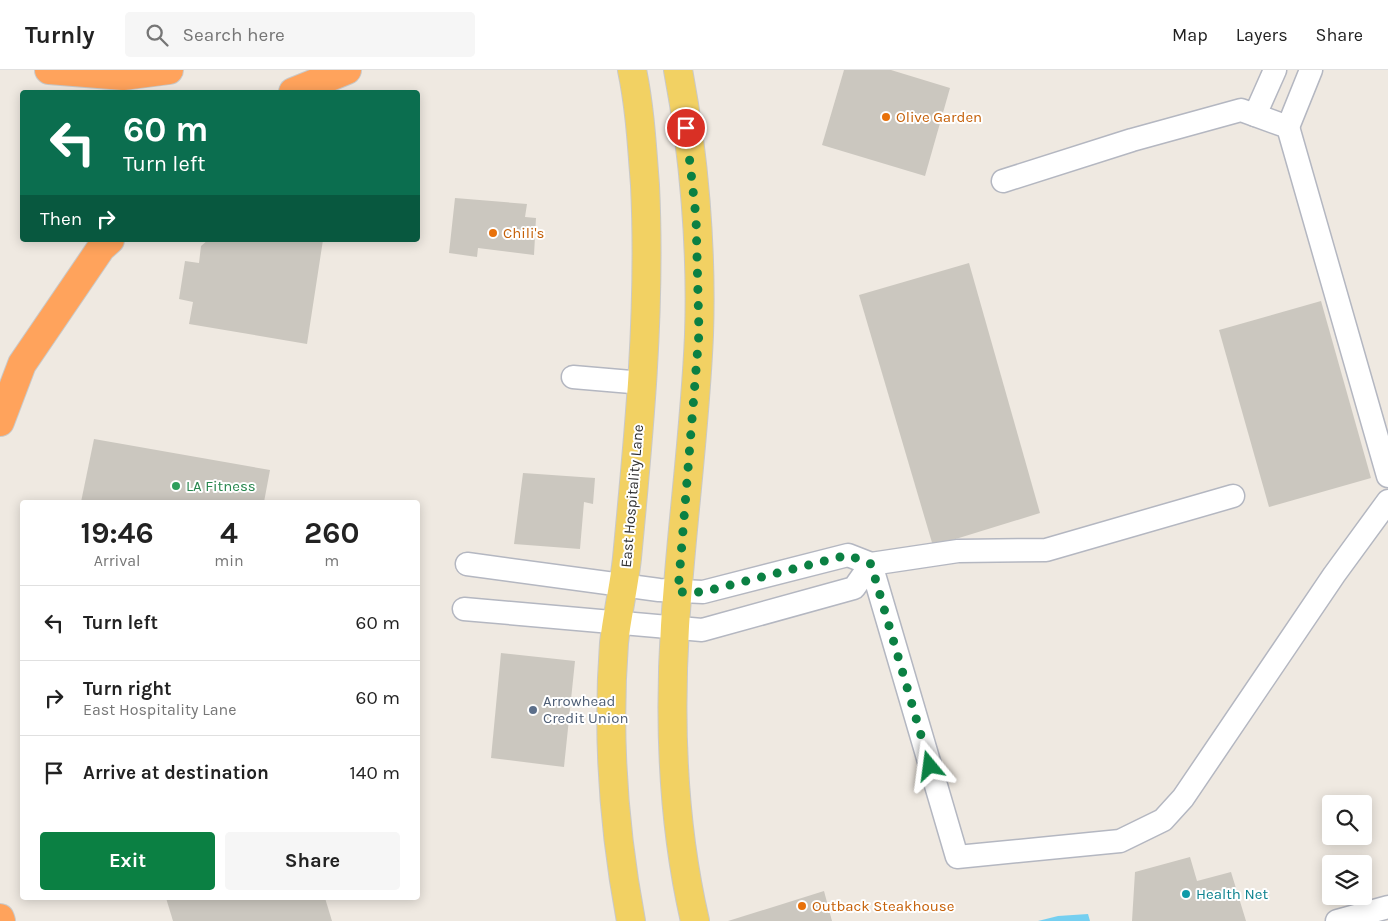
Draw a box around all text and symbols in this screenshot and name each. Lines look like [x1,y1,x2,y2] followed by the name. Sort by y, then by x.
[125,12,475,57] search box
[25,21,95,49] text: Turnly
[143,21,171,49] icon: search
[183,24,285,46] text: Search here
[1172,24,1208,46] text: Map
[1236,24,1288,46] text: Layers
[1316,24,1363,46] text: Share
[665,107,707,149] pin
[896,108,982,126] place label: Olive Garden
[123,109,208,150] text: 60 m
[40,110,105,175] icon: left
[880,111,892,123] marker: Olive Garden
[672,114,700,142] icon: arrive
[123,151,206,177] text: Turn left
[92,205,120,233] icon: right
[40,208,82,230] text: Then
[503,224,544,242] place label: Chili's
[487,227,499,239] marker: Chili's
[617,424,647,568] street label: East Hospitality Lane
[186,477,256,495] place label: LA Fitness
[170,480,182,492] marker: LA Fitness
[81,515,154,551] text: 19:46
[220,515,238,551] text: 4
[304,515,359,551] text: 260
[94,551,141,570] text: Arrival
[214,551,244,570] text: min
[324,551,339,570] text: m
[40,609,68,637] icon: left
[83,612,158,634] text: Turn left
[356,612,400,634] text: 60 m
[83,678,172,700] text: Turn right
[40,684,68,712] icon: right
[356,687,400,709] text: 60 m
[543,692,628,727] place label: Arrowhead Credit Union
[83,700,237,719] text: East Hospitality Lane
[527,704,539,716] marker: Arrowhead Credit Union
[903,739,955,791] position arrow
[40,759,68,787] icon: arrive
[83,762,269,784] text: Arrive at destination
[350,762,400,784] text: 140 m
[1322,795,1372,905] map controls
[1322,795,1372,845] button: search
[40,832,215,890] button: Exit
[225,832,400,890] button: Share
[1322,855,1372,905] button: layers
[1196,885,1268,903] place label: Health Net
[1180,888,1192,900] marker: Health Net
[812,897,954,915] place label: Outback Steakhouse
[796,900,808,912] marker: Outback Steakhouse

